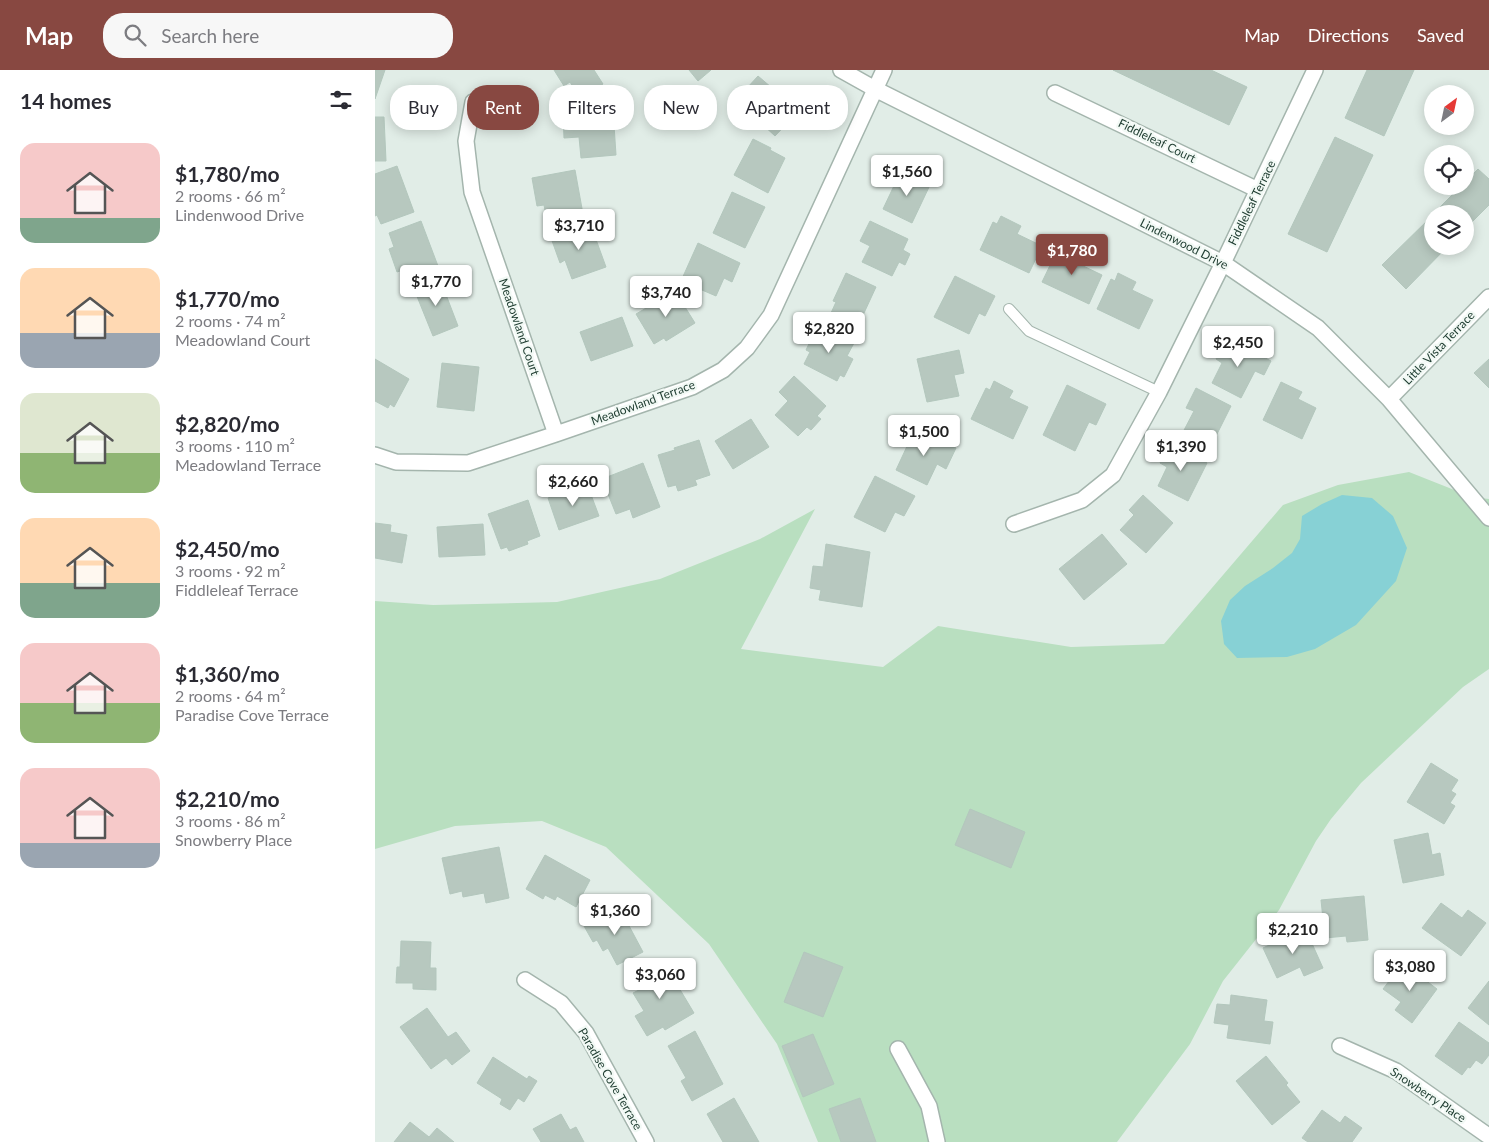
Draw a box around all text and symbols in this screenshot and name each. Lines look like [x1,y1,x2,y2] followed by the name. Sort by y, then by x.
[103,13,453,58] search box
[25,21,73,50] text: Map
[121,21,149,49] icon: search
[161,24,259,47] text: Search here
[1244,24,1280,46] text: Map
[1308,24,1389,46] text: Directions
[1417,24,1464,46] text: Saved
[390,85,457,130] chip: Buy
[467,85,539,130] chip: Rent
[549,85,634,130] chip: Filters
[644,85,717,130] chip: New
[727,85,848,130] chip: Apartment
[1424,85,1474,135] north arrow
[1424,85,1474,255] map controls
[327,86,355,114] icon: filters
[20,88,111,113] text: 14 homes
[1116,115,1199,166] street label: Fiddleleaf Court
[1424,145,1474,195] button: locate
[866,154,948,197] pin: $1,560
[1225,158,1279,248] street label: Fiddleleaf Terrace
[175,161,280,186] text: $1,780/mo
[882,161,932,180] text: $1,560
[60,163,120,223] icon: home
[175,186,286,205] text: 2 rooms · 66 m²
[175,205,304,224] text: Lindenwood Drive
[1424,205,1474,255] button: layers
[538,208,620,251] pin: $3,710
[554,215,604,234] text: $3,710
[1138,215,1231,272] street label: Lindenwood Drive
[1031,234,1113,276] pin: $1,780
[1047,240,1097,259] text: $1,780
[395,264,477,307] pin: $1,770
[411,271,461,290] text: $1,770
[496,276,543,378] street label: Meadowland Court
[625,276,707,318] pin: $3,740
[641,282,691,301] text: $3,740
[175,286,280,311] text: $1,770/mo
[60,288,120,348] icon: home
[1400,308,1478,388] street label: Little Vista Terrace
[175,311,286,330] text: 2 rooms · 74 m²
[788,312,870,354] pin: $2,820
[804,318,854,337] text: $2,820
[1197,326,1279,368] pin: $2,450
[175,330,310,349] text: Meadowland Court
[1213,332,1263,351] text: $2,450
[589,377,697,428] street label: Meadowland Terrace
[175,411,280,436] text: $2,820/mo
[60,413,120,473] icon: home
[883,414,965,457] pin: $1,500
[899,421,949,440] text: $1,500
[1140,430,1222,472] pin: $1,390
[175,436,295,455] text: 3 rooms · 110 m²
[1156,436,1206,455] text: $1,390
[175,455,321,474] text: Meadowland Terrace
[532,464,614,507] pin: $2,660
[548,471,598,490] text: $2,660
[175,536,280,561] text: $2,450/mo
[60,538,120,598] icon: home
[175,561,286,580] text: 3 rooms · 92 m²
[175,580,298,599] text: Fiddleleaf Terrace
[175,661,280,686] text: $1,360/mo
[60,663,120,723] icon: home
[175,686,286,705] text: 2 rooms · 64 m²
[175,705,329,724] text: Paradise Cove Terrace
[175,786,280,811] text: $2,210/mo
[60,788,120,848] icon: home
[175,811,286,830] text: 3 rooms · 86 m²
[175,830,292,849] text: Snowberry Place
[574,894,656,936] pin: $1,360
[590,900,640,919] text: $1,360
[1252,912,1334,955] pin: $2,210
[1268,919,1318,938] text: $2,210
[1369,950,1451,992] pin: $3,080
[1385,956,1435,975] text: $3,080
[619,958,701,1000] pin: $3,060
[635,964,685,983] text: $3,060
[575,1025,646,1133] street label: Paradise Cove Terrace
[1388,1064,1469,1125] street label: Snowberry Place

